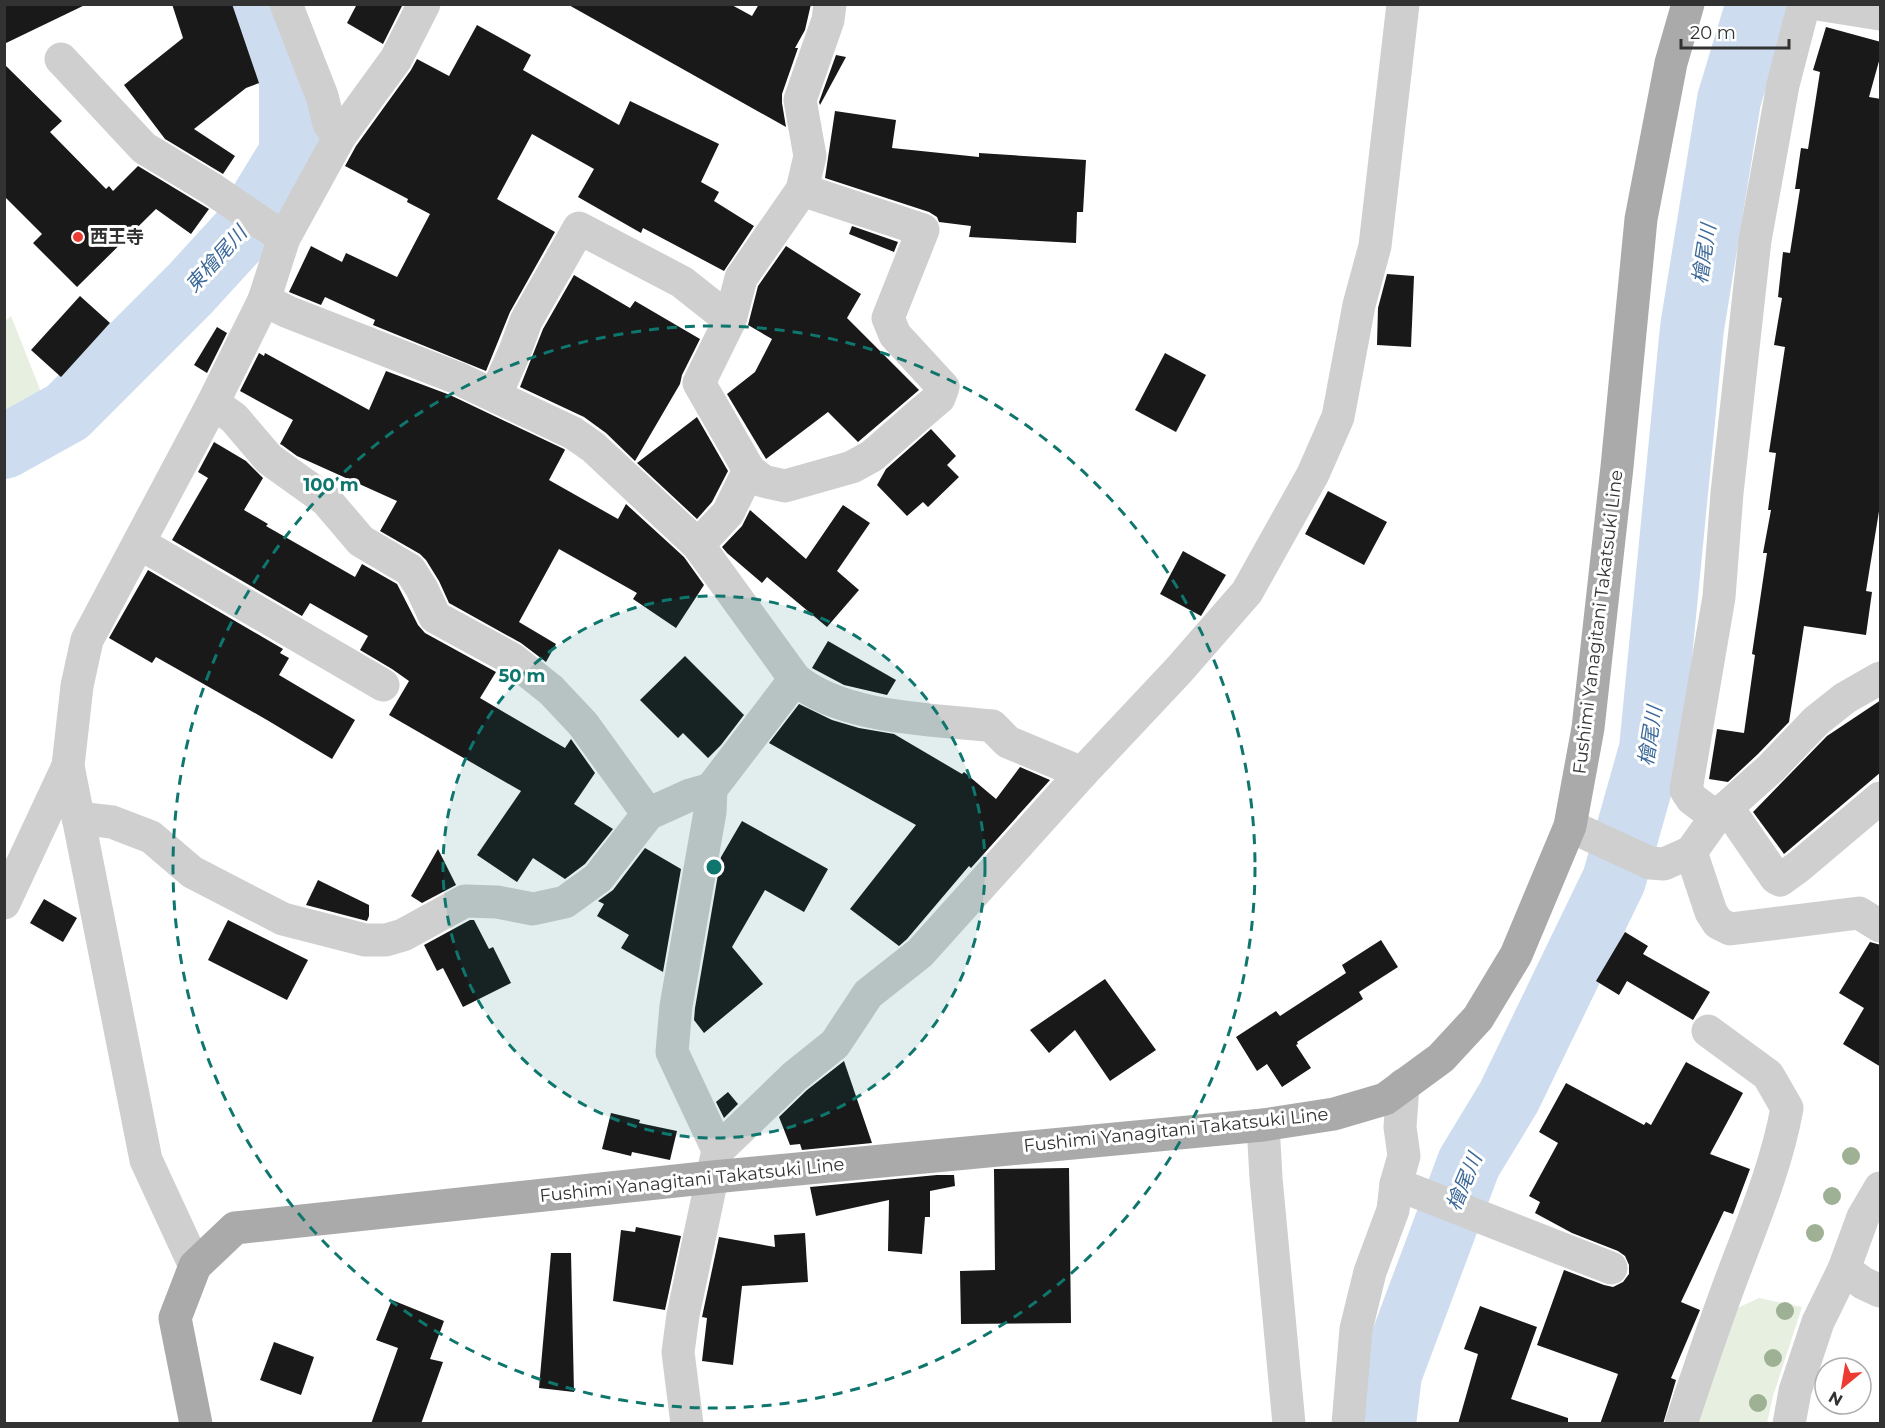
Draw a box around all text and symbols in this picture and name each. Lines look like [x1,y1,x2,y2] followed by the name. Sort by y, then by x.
[1681,12,1789,50] scale bar
[1690,22,1736,44] text: 20 m
[180,220,253,297] water label: 東檜尾川
[1687,221,1721,286] water label: 檜尾川
[90,226,144,248] place label: 西王寺
[71,230,85,244] marker: 西王寺
[1568,469,1628,775] street label: Fushimi Yanagitani Takatsuki Line
[303,474,359,496] text: 100 m
[499,665,545,687] text: 50 m
[1633,703,1667,768] water label: 檜尾川
[704,857,724,877] centre of rings
[1023,1103,1330,1157] street label: Fushimi Yanagitani Takatsuki Line
[1441,1148,1488,1214] water label: 檜尾川
[539,1153,846,1207] street label: Fushimi Yanagitani Takatsuki Line
[1813,1356,1873,1416] north arrow
[1825,1387,1846,1410] text: N

